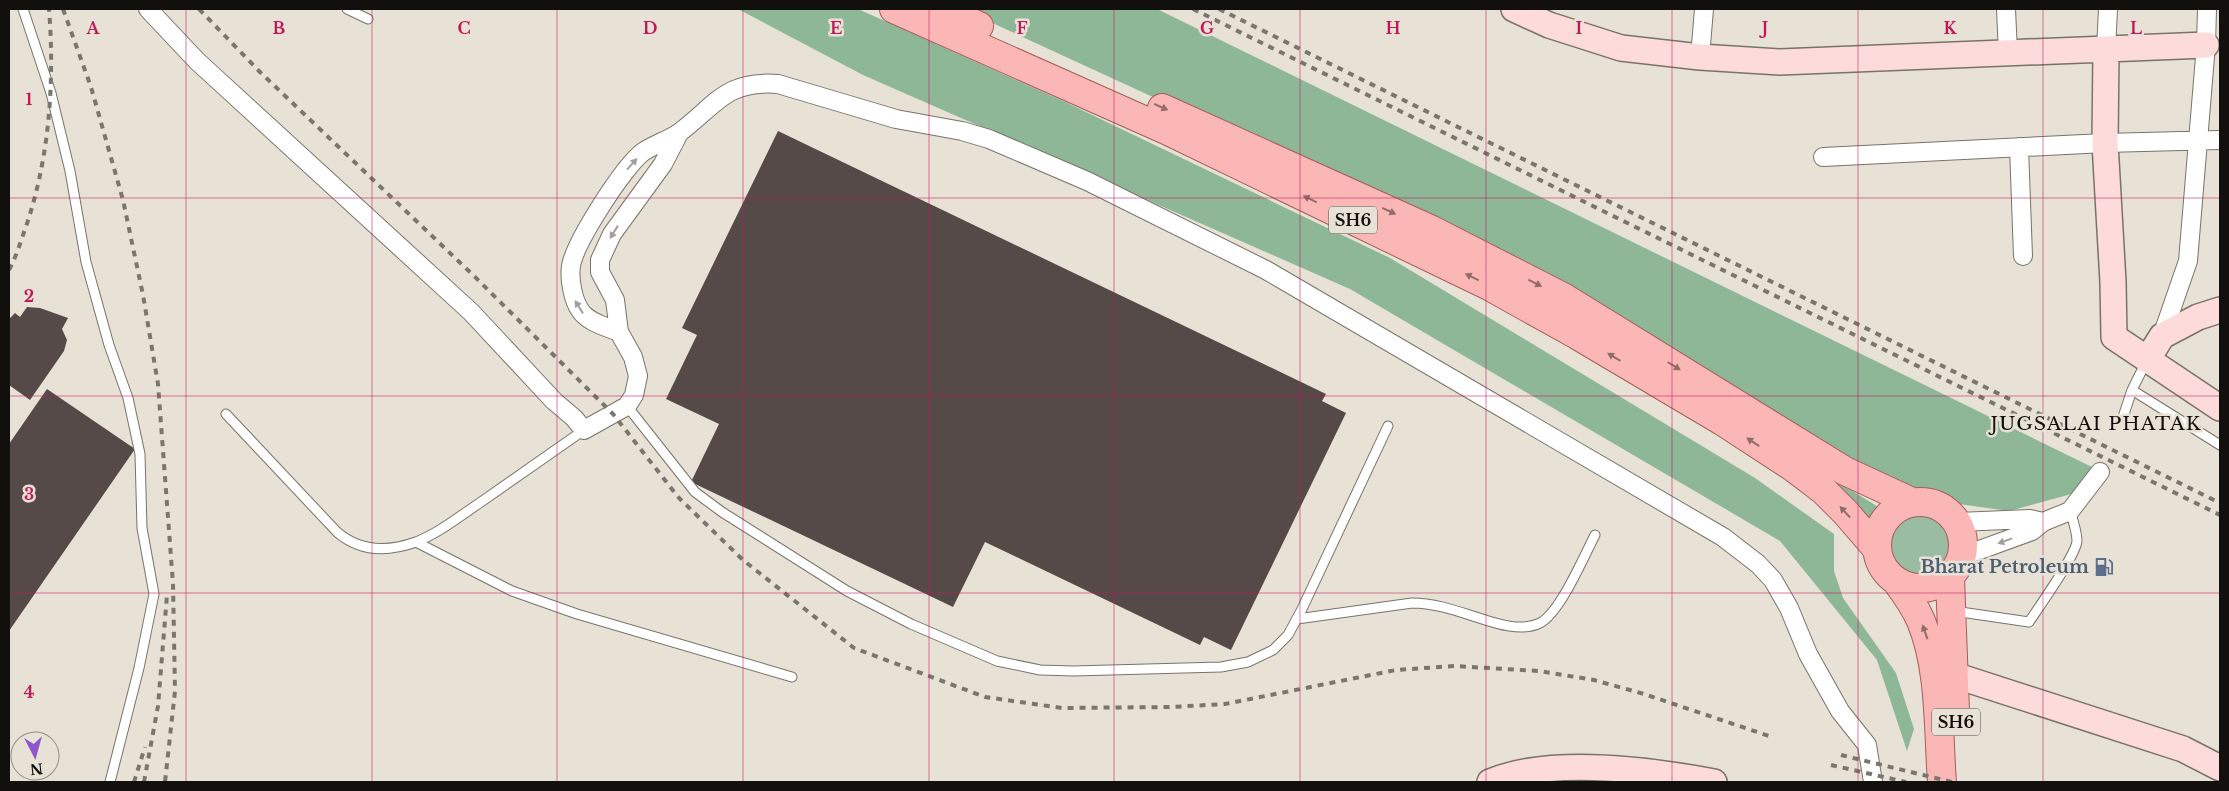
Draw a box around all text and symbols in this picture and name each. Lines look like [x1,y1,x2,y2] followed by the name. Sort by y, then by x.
[86,18,101,38] text: A
[273,18,286,38] text: B
[457,18,471,38] text: C
[643,18,657,38] text: D
[830,18,842,38] text: E
[1016,18,1028,38] text: F
[1200,18,1214,38] text: G
[1385,18,1401,38] text: H
[1576,18,1583,38] text: I
[1759,18,1768,38] text: J
[1943,18,1957,38] text: K
[2130,18,2142,38] text: L
[26,89,33,109] text: 1
[1154,104,1168,112] one-way arrow
[626,158,637,170] one-way arrow
[1303,195,1317,203] one-way arrow
[1329,206,1377,234] road number: SH6
[1382,207,1396,215] one-way arrow
[609,226,619,239] one-way arrow
[1465,273,1480,282] one-way arrow
[1528,279,1542,287] one-way arrow
[24,286,34,306] text: 2
[575,300,584,314] one-way arrow
[1608,352,1621,361] one-way arrow
[1668,361,1681,371] one-way arrow
[1988,412,2202,435] district label: JUGSALAI PHATAK
[1746,437,1759,446] one-way arrow
[24,484,34,504] text: 3
[1839,506,1851,518] one-way arrow
[1997,538,2012,545] one-way arrow
[1920,556,2089,578] place label: Bharat Petroleum
[2093,556,2115,578] fuel station icon: Bharat Petroleum
[1920,624,1928,639] one-way arrow
[24,682,34,702] text: 4
[1932,709,1980,736] road number: SH6
[10,731,60,781] north arrow
[29,759,44,779] text: N

